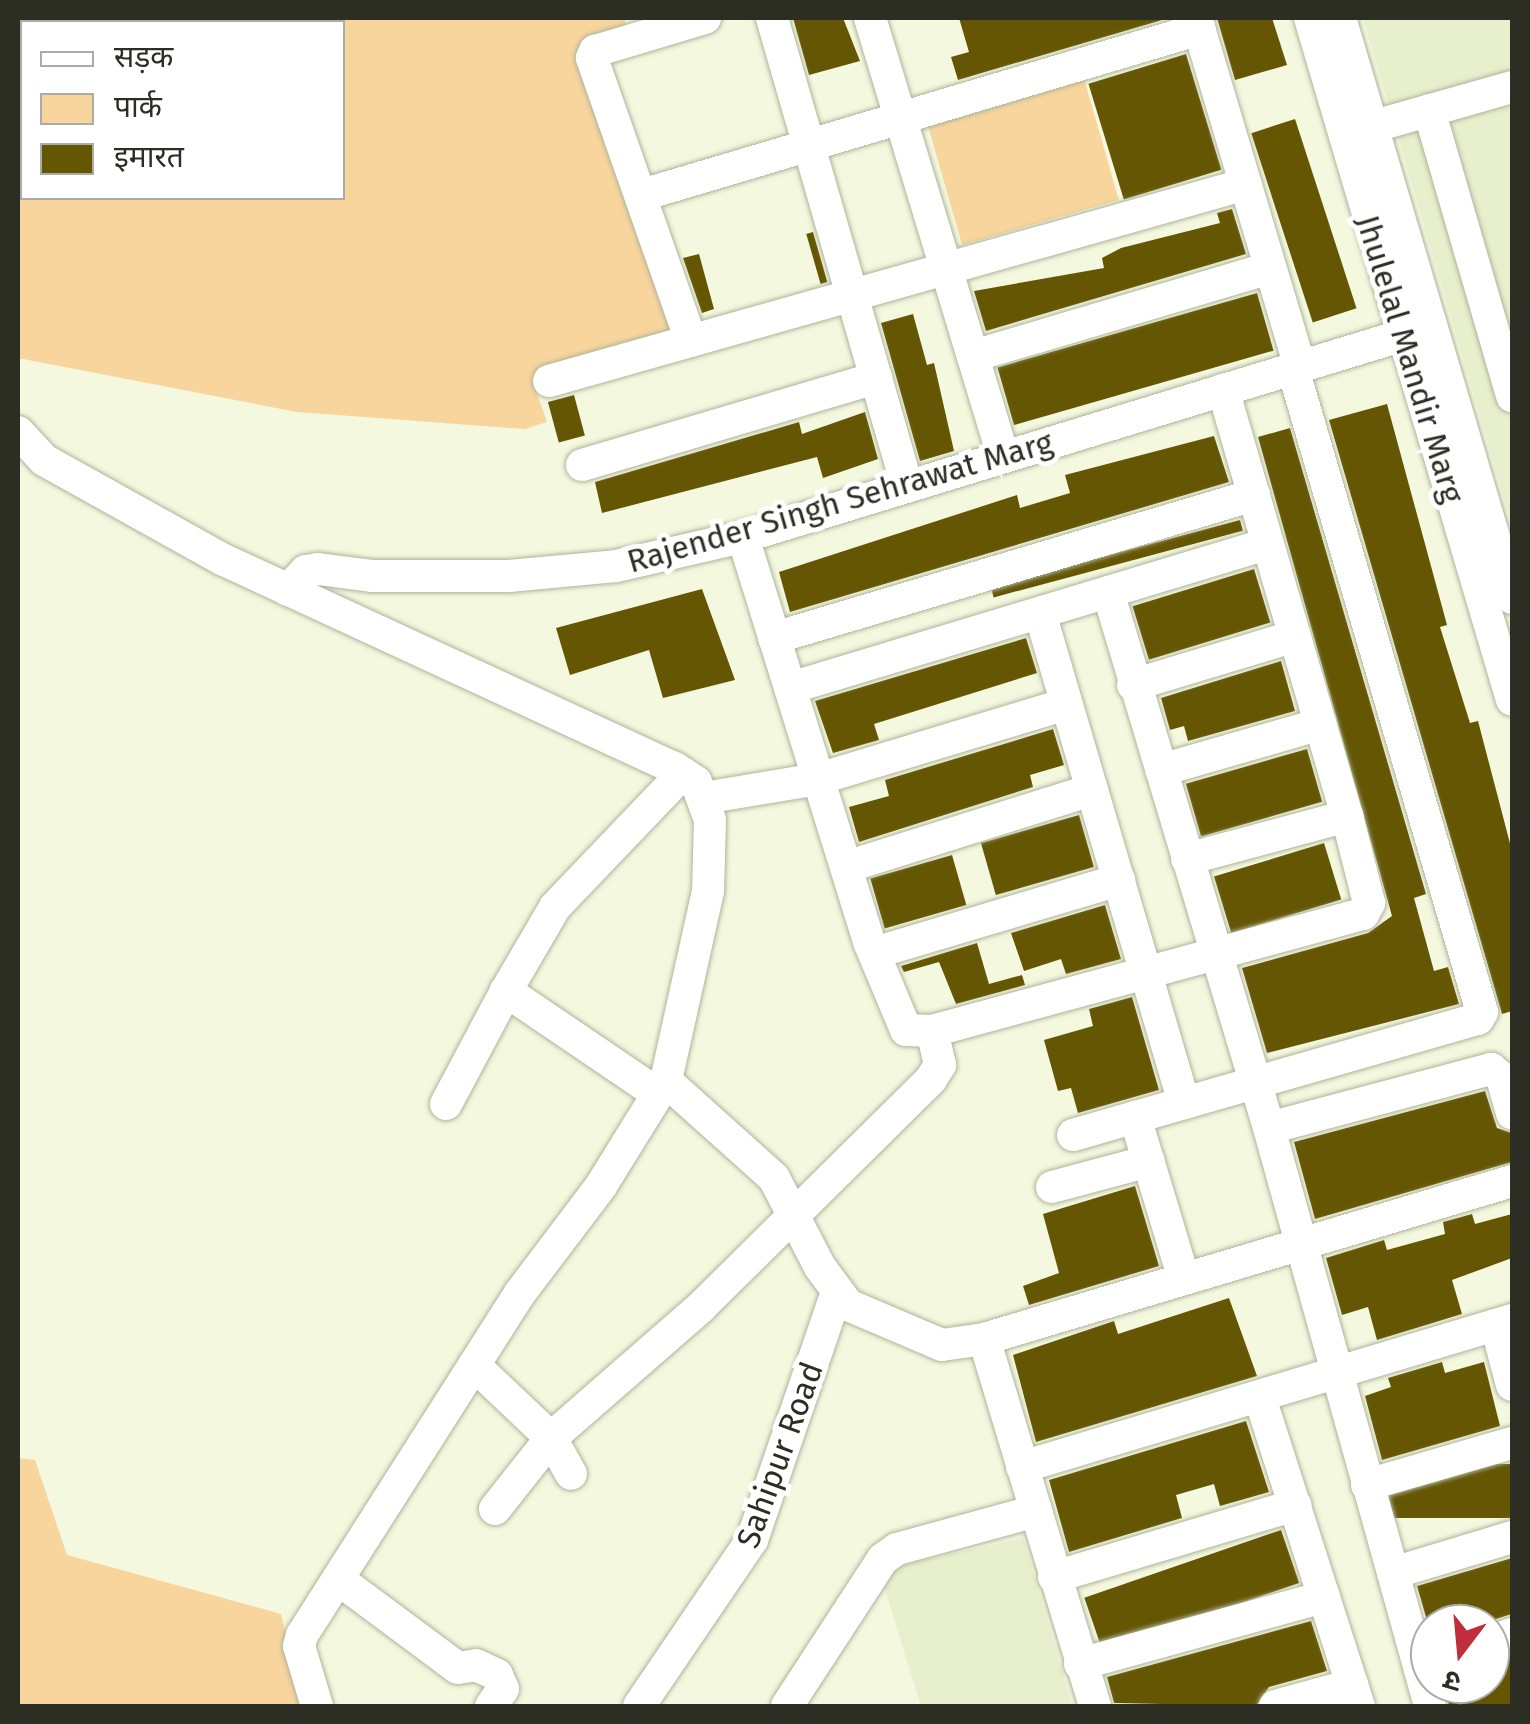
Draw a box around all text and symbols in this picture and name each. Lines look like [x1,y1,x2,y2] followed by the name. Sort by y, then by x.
[20,20,345,200] legend
[114,39,173,75] text: सड़क
[114,89,162,125] text: पार्क
[114,139,184,175] text: इमारत
[1348,211,1472,507] street label: Jhulelal Mandir Marg
[623,423,1057,581] street label: Rajender Singh Sehrawat Marg
[729,1357,831,1553] street label: Sahipur Road
[1410,1604,1510,1704] north arrow
[1440,1663,1465,1700] text: उ

